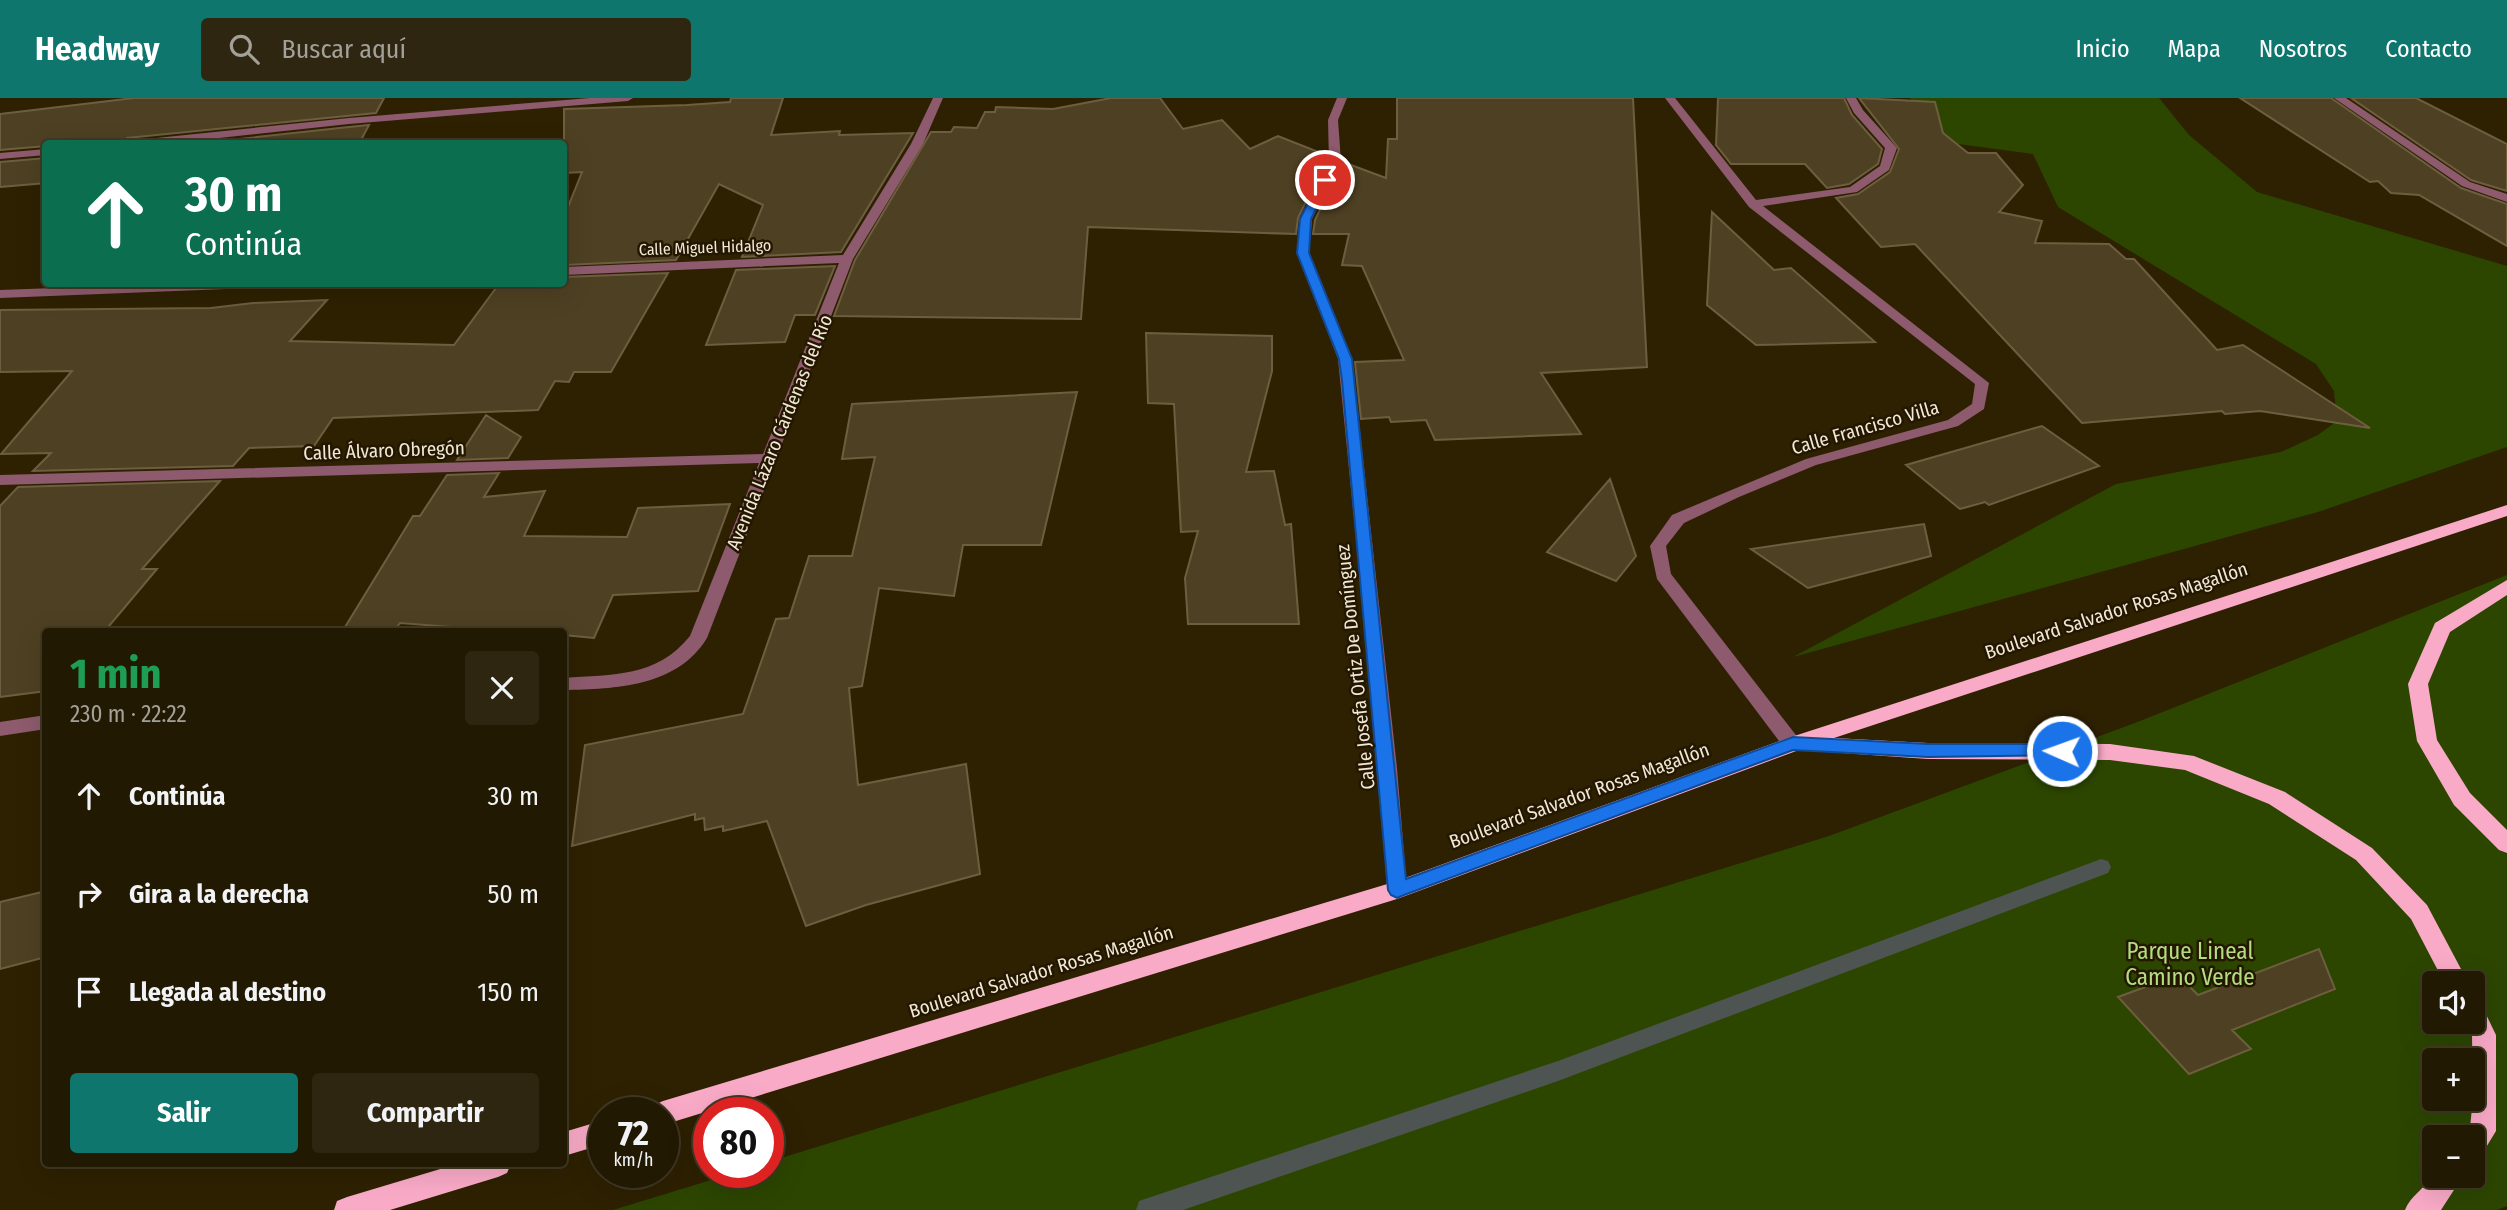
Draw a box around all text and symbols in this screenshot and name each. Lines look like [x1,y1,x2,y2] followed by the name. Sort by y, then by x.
[201,18,691,81] search box
[35,29,159,69] text: Headway
[225,30,263,68] icon: search
[281,34,406,65] text: Buscar aquí
[2076,35,2130,63] text: Inicio
[2168,35,2221,63] text: Mapa
[2259,35,2347,63] text: Nosotros
[2385,35,2472,63] text: Contacto
[1295,150,1355,210] pin
[1306,161,1344,199] icon: arrive
[185,165,283,224] text: 30 m
[70,168,161,259] icon: ahead
[185,225,302,263] text: Continúa
[638,236,772,259] street label: Calle Miguel Hidalgo
[722,311,837,553] street label: Avenida Lázaro Cárdenas del Río
[1789,395,1942,460] street label: Calle Francisco Villa
[303,436,465,465] street label: Calle Álvaro Obregón
[1331,543,1380,791] street label: Calle Josefa Ortiz De Domínguez
[1982,557,2250,664] street label: Boulevard Salvador Rosas Magallón
[70,649,161,699] text: 1 min
[465,651,539,725] button: close
[70,700,187,728] text: 230 m · 22:22
[2025,714,2099,788] position arrow
[1446,738,1712,853] street label: Boulevard Salvador Rosas Magallón
[70,777,108,815] icon: ahead
[129,781,226,812] text: Continúa
[488,781,539,812] text: 30 m
[70,875,108,913] icon: right
[129,879,309,910] text: Gira a la derecha
[487,879,539,910] text: 50 m
[906,920,1176,1023] street label: Boulevard Salvador Rosas Magallón
[2125,937,2255,991] park label: Parque Lineal Camino Verde
[2422,971,2485,1188] map controls
[2422,971,2485,1034] button: sound
[70,973,108,1011] icon: arrive
[129,977,326,1008] text: Llegada al destino
[477,977,539,1008] text: 150 m
[2422,1048,2485,1111] button: +
[70,1073,298,1153] button: Salir
[312,1073,539,1153] button: Compartir
[693,1097,784,1188] speed limit sign: 80
[618,1112,649,1154] text: 72
[2422,1125,2485,1188] button: −
[613,1149,654,1171] text: km/h

